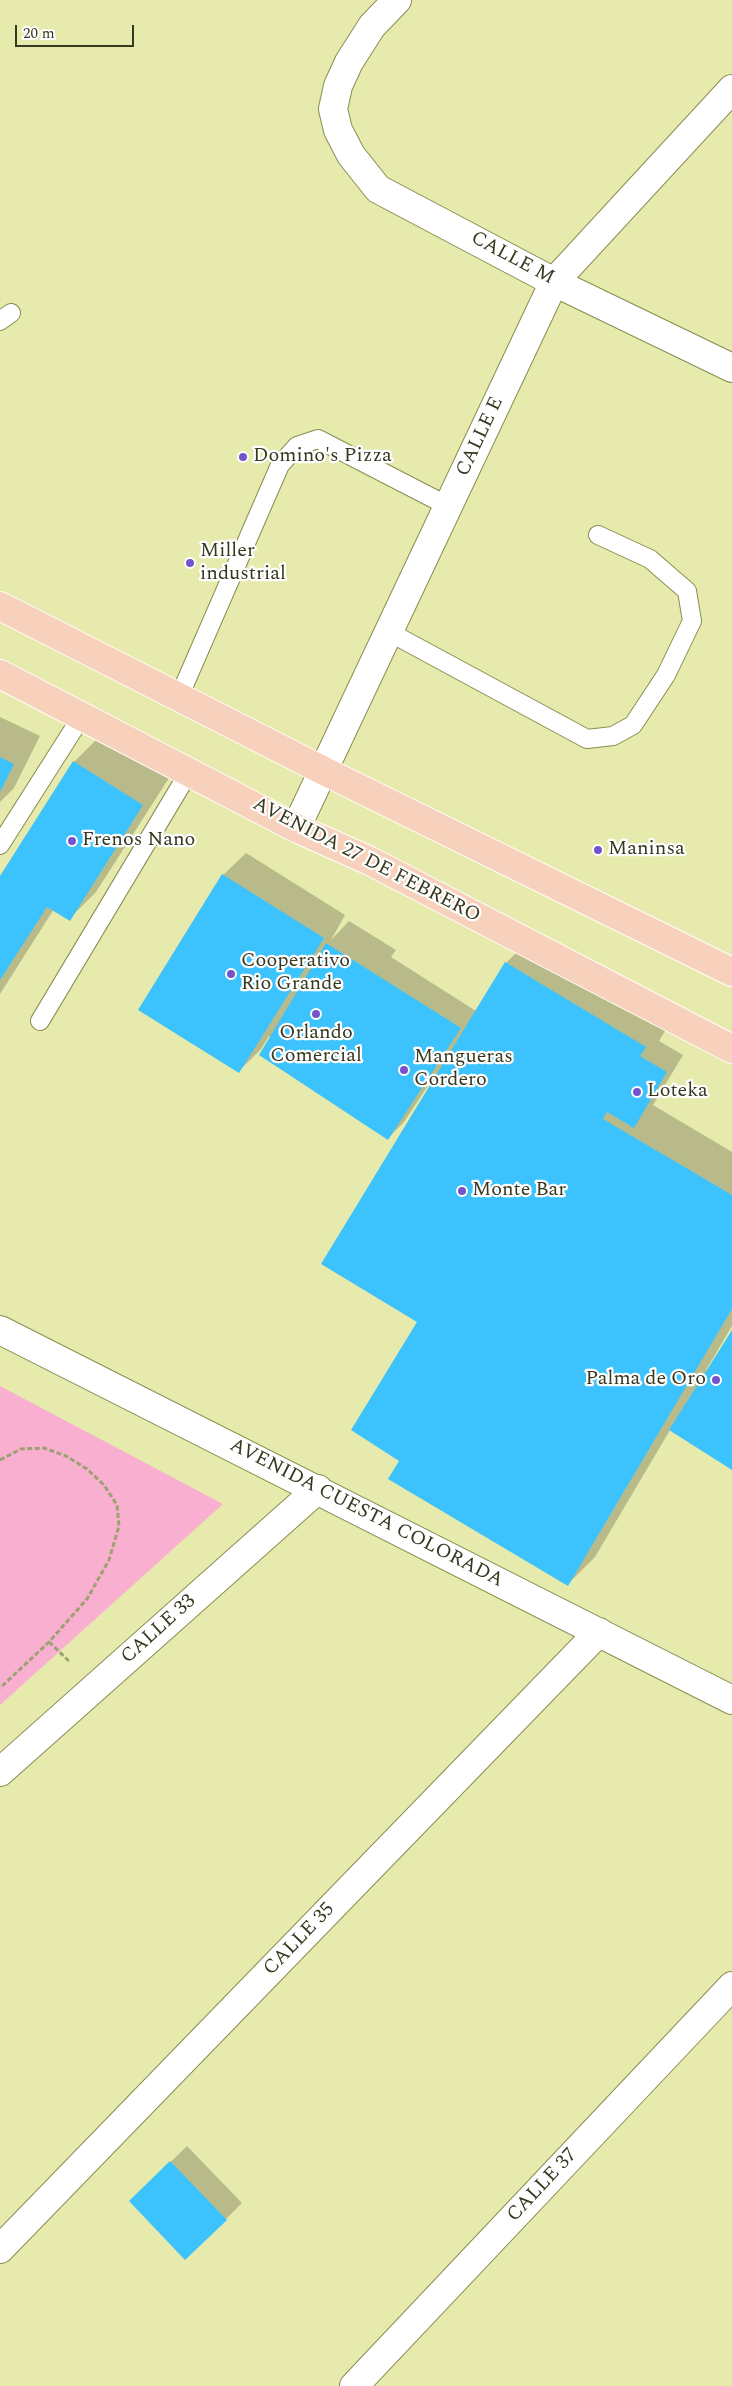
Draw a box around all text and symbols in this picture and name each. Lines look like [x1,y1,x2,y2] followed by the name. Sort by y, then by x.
[18,15,136,47] scale bar
[23,22,55,45] text: 20 m
[466,227,558,291] street label: CALLE M
[452,393,510,481] street label: CALLE E
[253,445,392,469] place label: Domino's Pizza
[237,451,249,463] marker: Domino's Pizza
[200,540,286,587] place label: Miller industrial
[184,557,196,569] marker: Miller industrial
[248,793,484,929] street label: AVENIDA 27 DE FEBRERO
[82,829,195,853] place label: Frenos Nano
[66,835,78,847] marker: Frenos Nano
[608,838,685,862] place label: Maninsa
[592,844,604,856] marker: Maninsa
[241,950,350,997] place label: Cooperativo Rio Grande
[225,968,237,980] marker: Cooperativo Rio Grande
[310,1008,322,1020] marker: Orlando Comercial
[270,1022,362,1069] place label: Orlando Comercial
[414,1046,513,1093] place label: Mangueras Cordero
[398,1064,410,1076] marker: Mangueras Cordero
[647,1080,708,1104] place label: Loteka
[631,1086,643,1098] marker: Loteka
[472,1179,566,1203] place label: Monte Bar
[456,1185,468,1197] marker: Monte Bar
[585,1368,706,1392] place label: Palma de Oro
[710,1374,722,1386] marker: Palma de Oro
[225,1434,507,1594] street label: AVENIDA CUESTA COLORADA
[117,1590,201,1670] street label: CALLE 33
[259,1899,341,1981] street label: CALLE 35
[503,2144,583,2228] street label: CALLE 37

